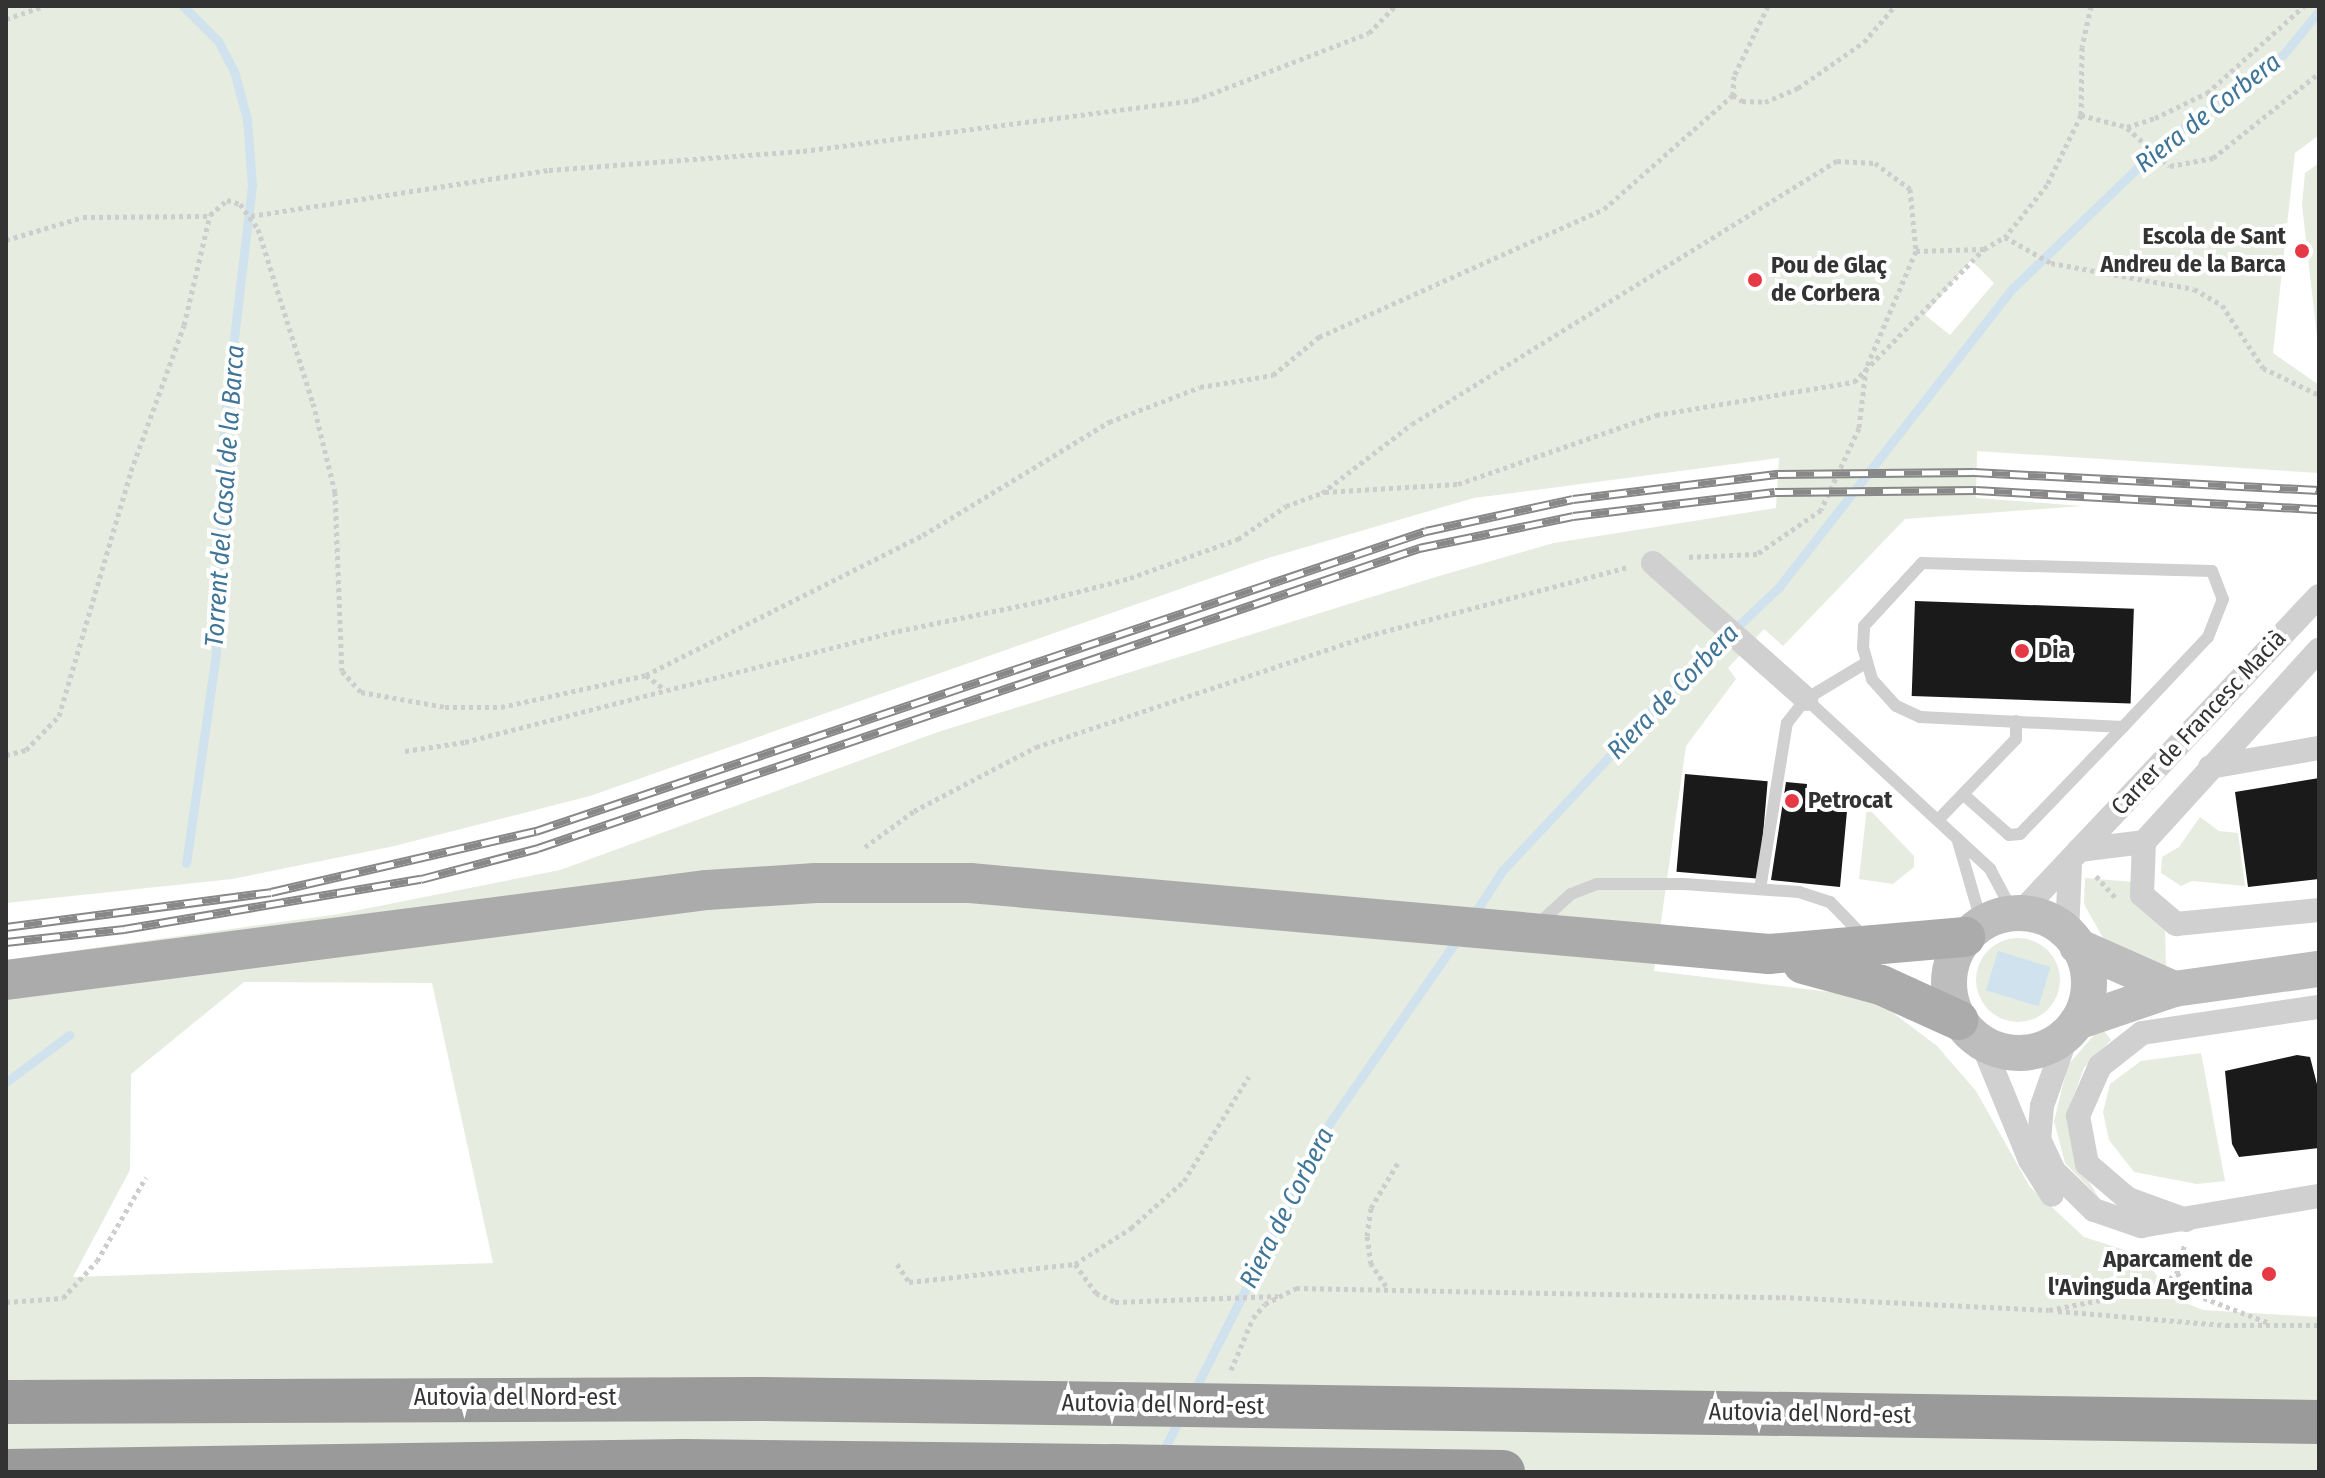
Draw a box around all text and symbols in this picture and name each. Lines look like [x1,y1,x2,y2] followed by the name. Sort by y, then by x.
[2129,47,2287,179] water label: Riera de Corbera
[2100,223,2286,279] place label: Escola de Sant Andreu de la Barca
[2293,242,2311,260] marker: Escola de Sant Andreu de la Barca
[1771,252,1887,308] place label: Pou de Glaç de Corbera
[1746,271,1764,289] marker: Pou de Glaç de Corbera
[199,344,251,648] water label: Torrent del Casal de la Barca
[1601,618,1745,766] water label: Riera de Corbera
[2106,625,2292,821] street label: Carrer de Francesc Macià
[2038,637,2070,665] place label: Dia
[2013,642,2031,660] marker: Dia
[1808,787,1892,815] place label: Petrocat
[1783,792,1801,810] marker: Petrocat
[1233,1123,1341,1293] water label: Riera de Corbera
[2048,1246,2253,1302] place label: Aparcament de l'Avinguda Argentina
[2260,1265,2278,1283] marker: Aparcament de l'Avinguda Argentina
[414,1384,616,1412] street label: Autovia del Nord-est
[1061,1389,1265,1421] street label: Autovia del Nord-est
[1708,1398,1912,1430] street label: Autovia del Nord-est

